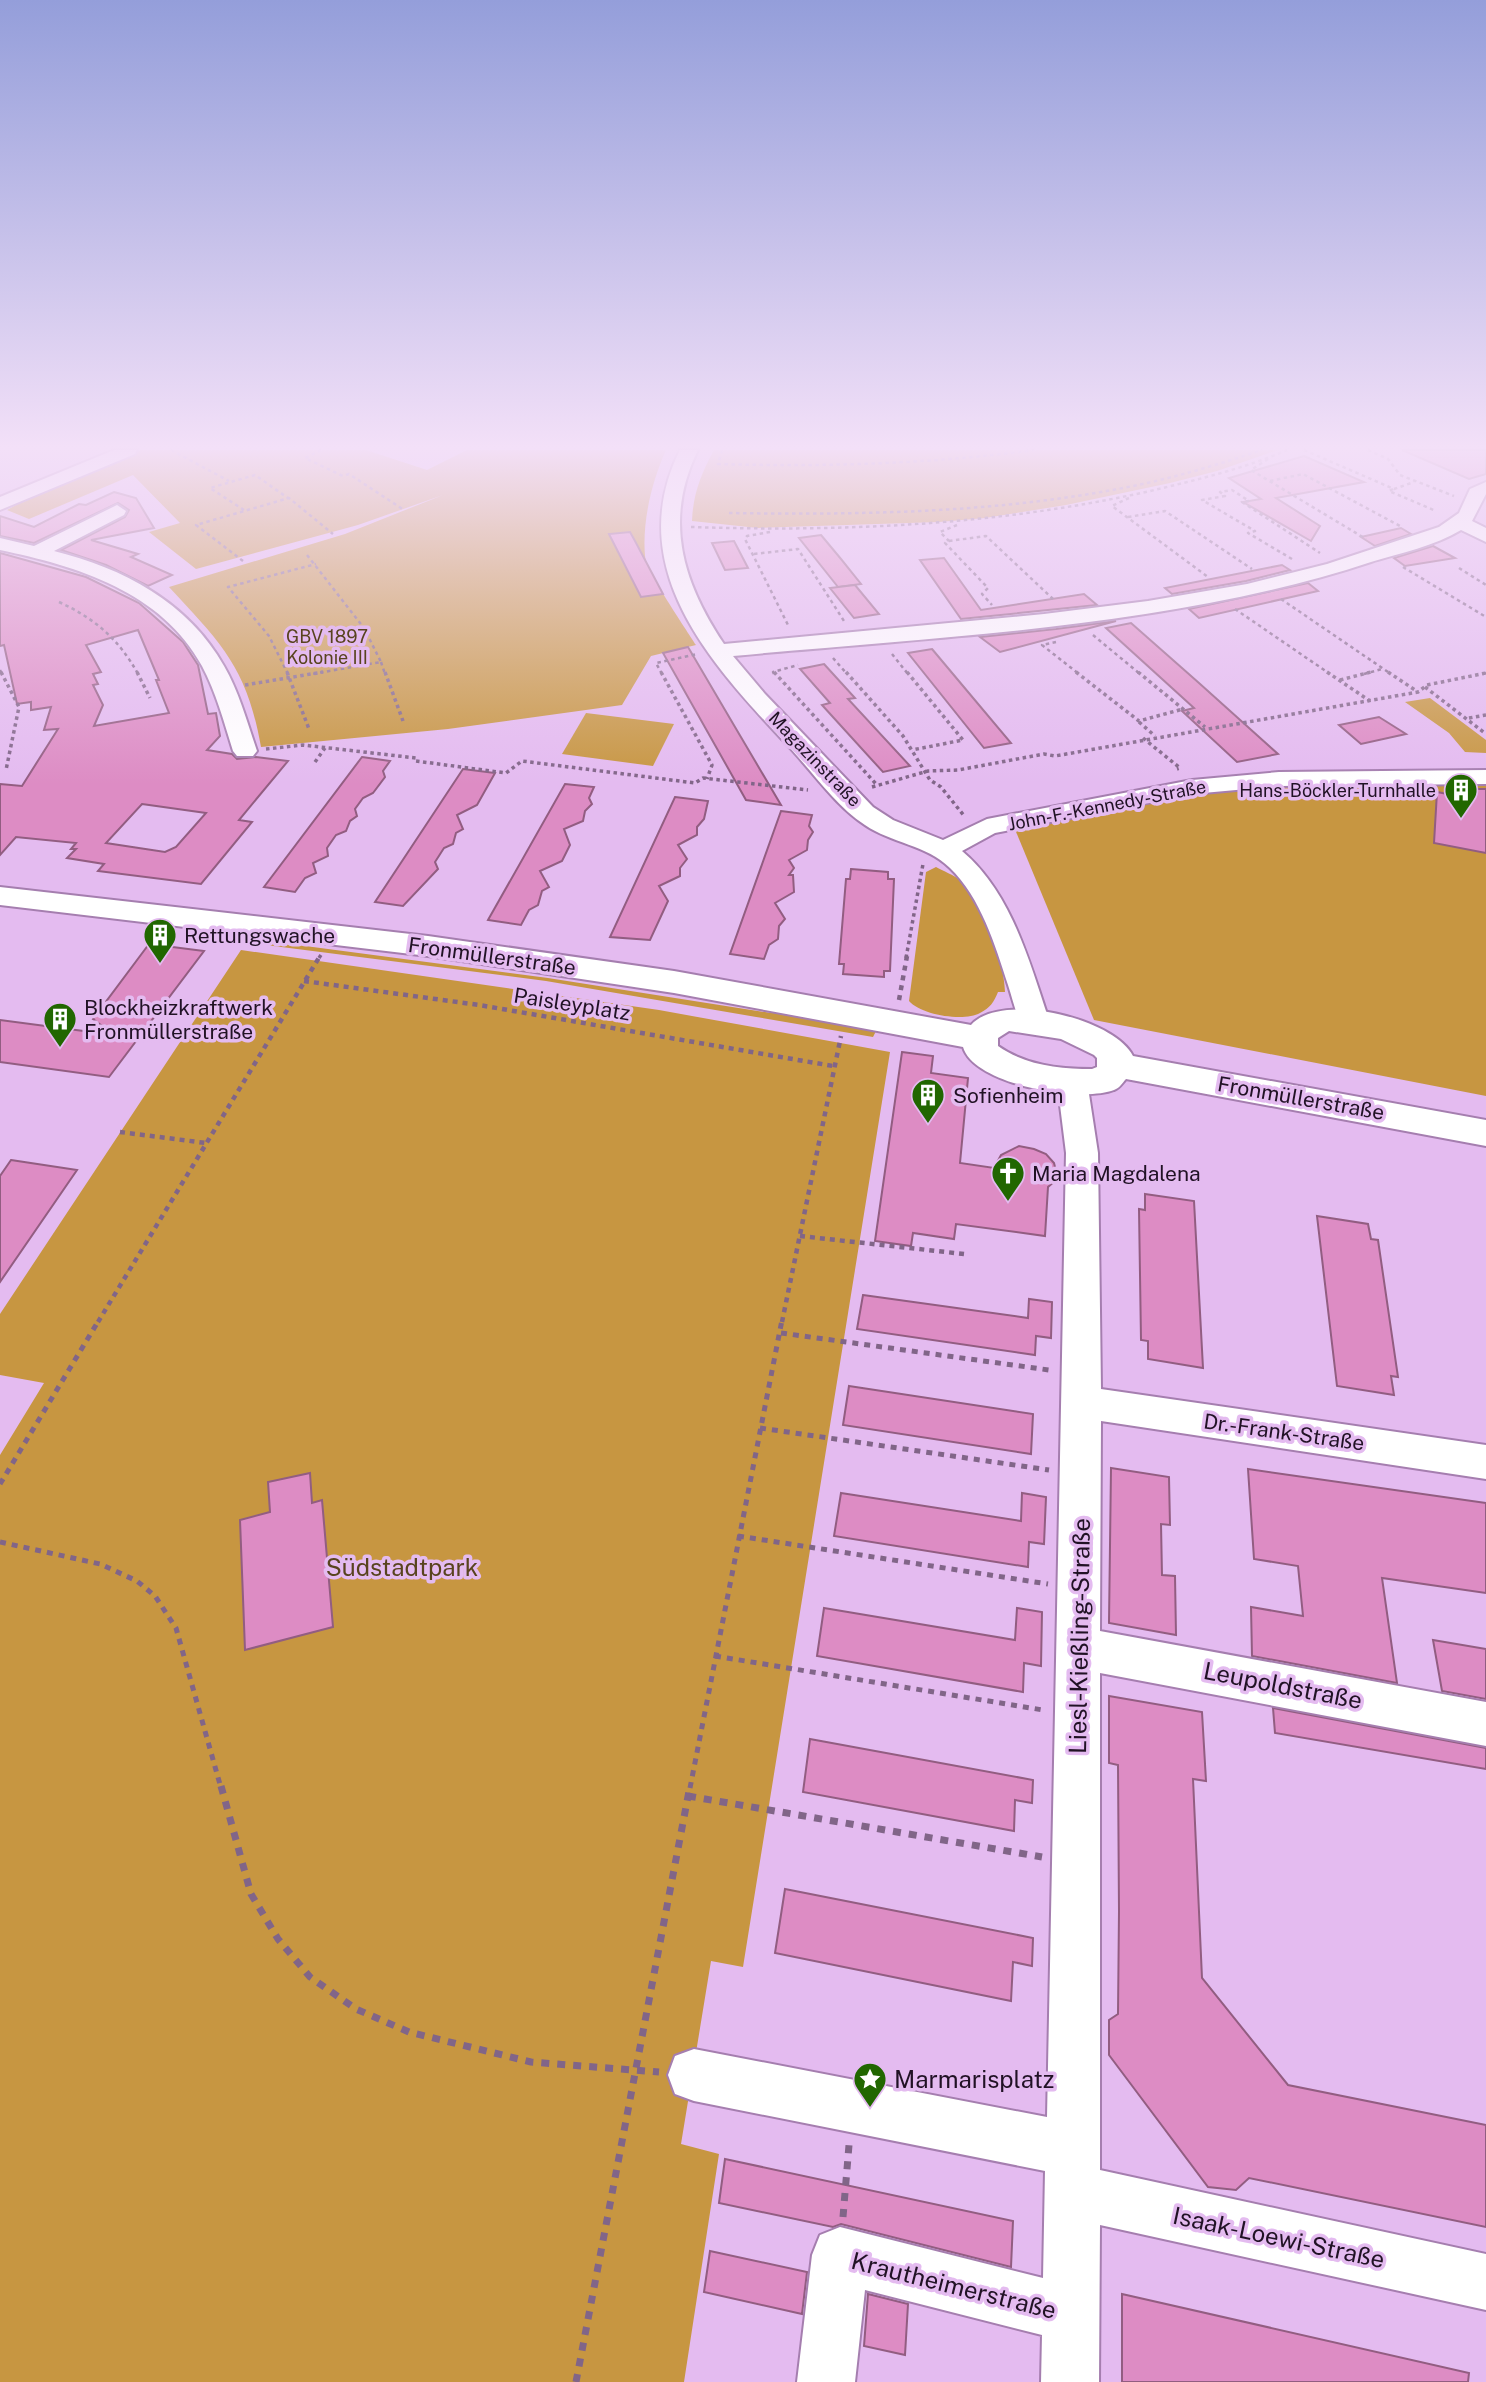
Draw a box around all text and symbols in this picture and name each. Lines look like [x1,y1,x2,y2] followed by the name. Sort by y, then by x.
[286,626,368,668] park label: GBV 1897 Kolonie III
[765,707,865,811] street label: Magazinstraße
[1442,771,1480,820] building icon: Hans-Böckler-Turnhalle
[1006,776,1208,834] street label: John-F.-Kennedy-Straße
[1239,780,1436,801] place label: Hans-Böckler-Turnhalle
[141,916,179,965] building icon: Rettungswache
[184,923,335,948] place label: Rettungswache
[406,932,578,980] street label: Fronmüllerstraße
[512,982,632,1026] street label: Paisleyplatz
[84,995,273,1044] place label: Blockheizkraftwerk Fronmüllerstraße
[41,1000,79,1049] building icon: Blockheizkraftwerk Fronmüllerstraße
[1216,1071,1386,1125] street label: Fronmüllerstraße
[909,1076,947,1125] building icon: Sofienheim
[953,1083,1064,1108] place label: Sofienheim
[989,1154,1027,1203] church icon: Maria Magdalena
[1032,1161,1201,1186] place label: Maria Magdalena
[1202,1408,1366,1456] street label: Dr.-Frank-Straße
[1063,1518,1095,1754] street label: Liesl-Kießling-Straße
[326,1553,478,1581] park label: Südstadtpark
[1201,1656,1365,1714] street label: Leupoldstraße
[851,2060,889,2109] place icon: Marmarisplatz
[894,2065,1054,2093] place label: Marmarisplatz
[1171,2201,1387,2273] street label: Isaak-Loewi-Straße
[849,2246,1059,2324] street label: Krautheimerstraße

